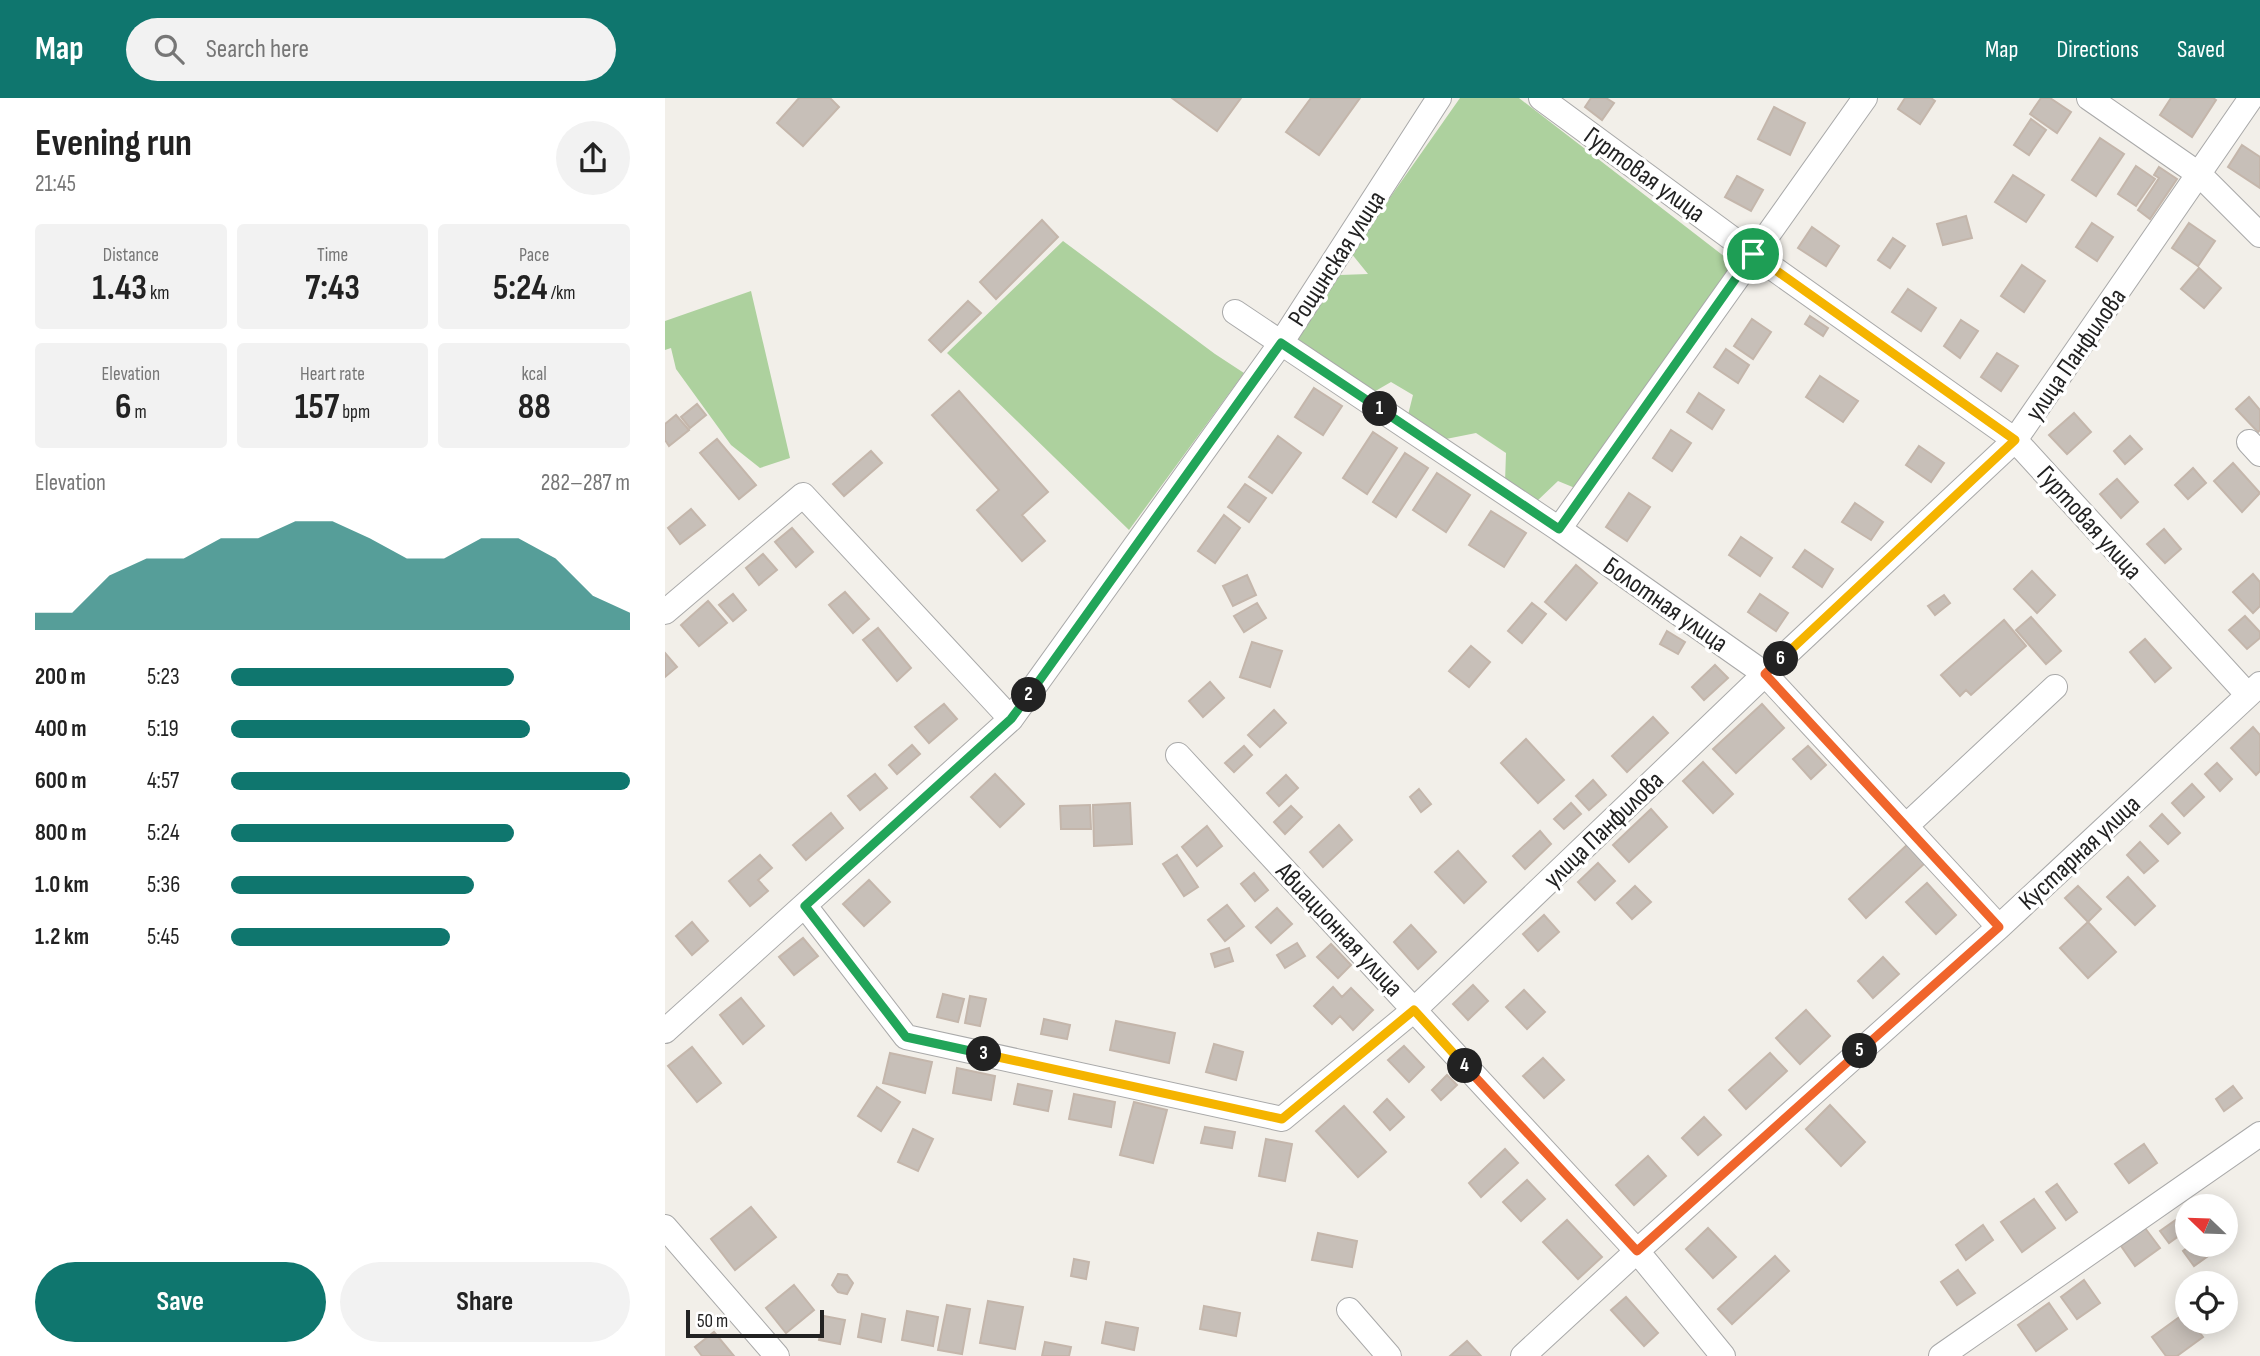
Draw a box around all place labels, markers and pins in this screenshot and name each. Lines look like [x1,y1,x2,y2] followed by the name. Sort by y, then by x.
[1723,224,1783,284] pin
[1363,392,1397,426] pin: 1
[1763,642,1799,676] pin: 6
[1011,678,1047,712] pin: 2
[1843,1034,1877,1068] pin: 5
[967,1037,1001,1072] pin: 3
[1447,1048,1483,1084] pin: 4

